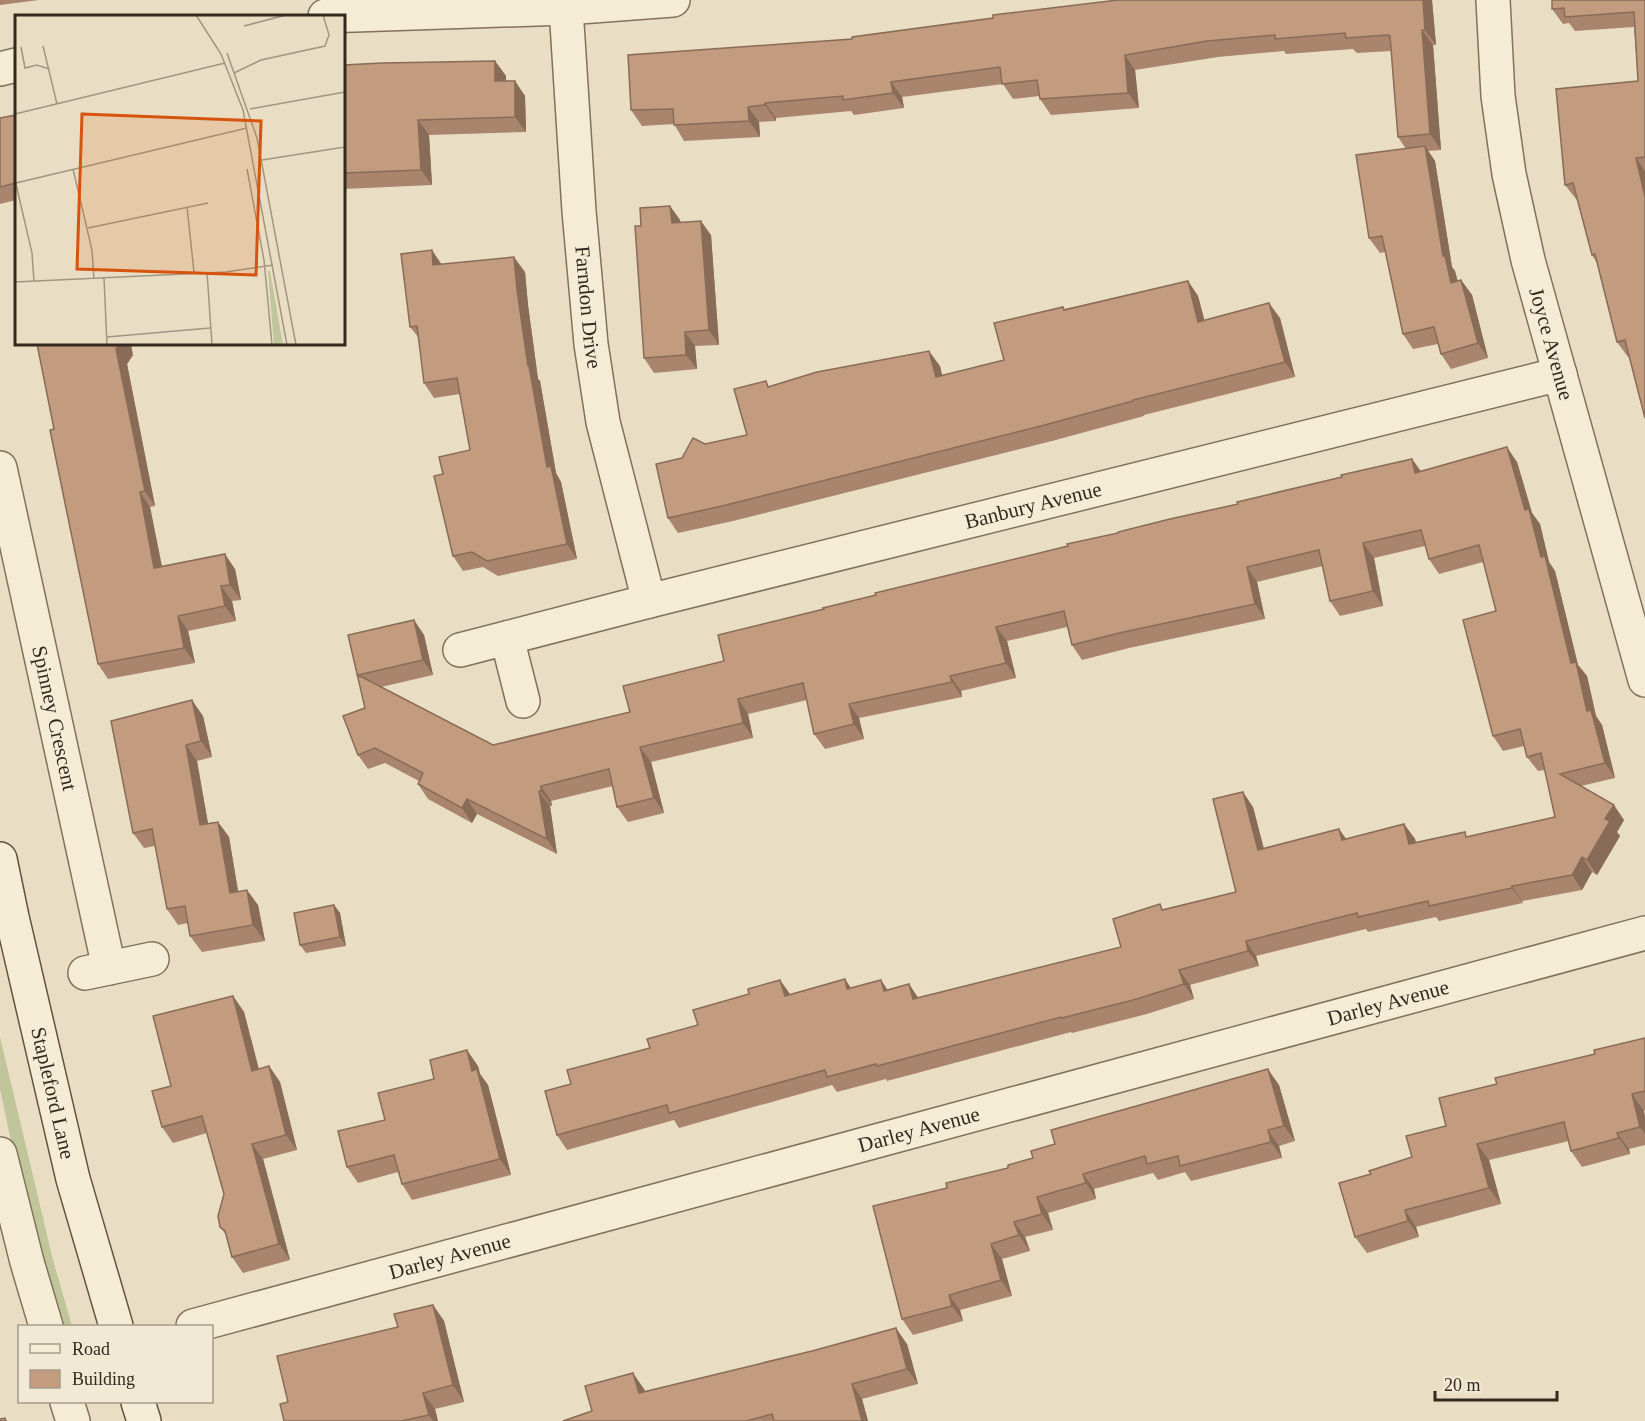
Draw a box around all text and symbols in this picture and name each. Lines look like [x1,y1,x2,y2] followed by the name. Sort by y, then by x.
[15,15,345,345] inset map
[570,245,607,370] street label: Farndon Drive
[1524,285,1578,403] street label: Joyce Avenue
[962,477,1104,534] street label: Banbury Avenue
[27,643,82,793] street label: Spinney Crescent
[1325,975,1451,1030] street label: Darley Avenue
[26,1025,80,1161] street label: Stapleford Lane
[855,1102,982,1157] street label: Darley Avenue
[386,1229,513,1284] street label: Darley Avenue
[18,1325,213,1403] legend
[72,1339,110,1359] text: Road
[1435,1364,1556,1402] scale bar
[72,1369,135,1389] text: Building
[1444,1375,1481,1395] text: 20 m

